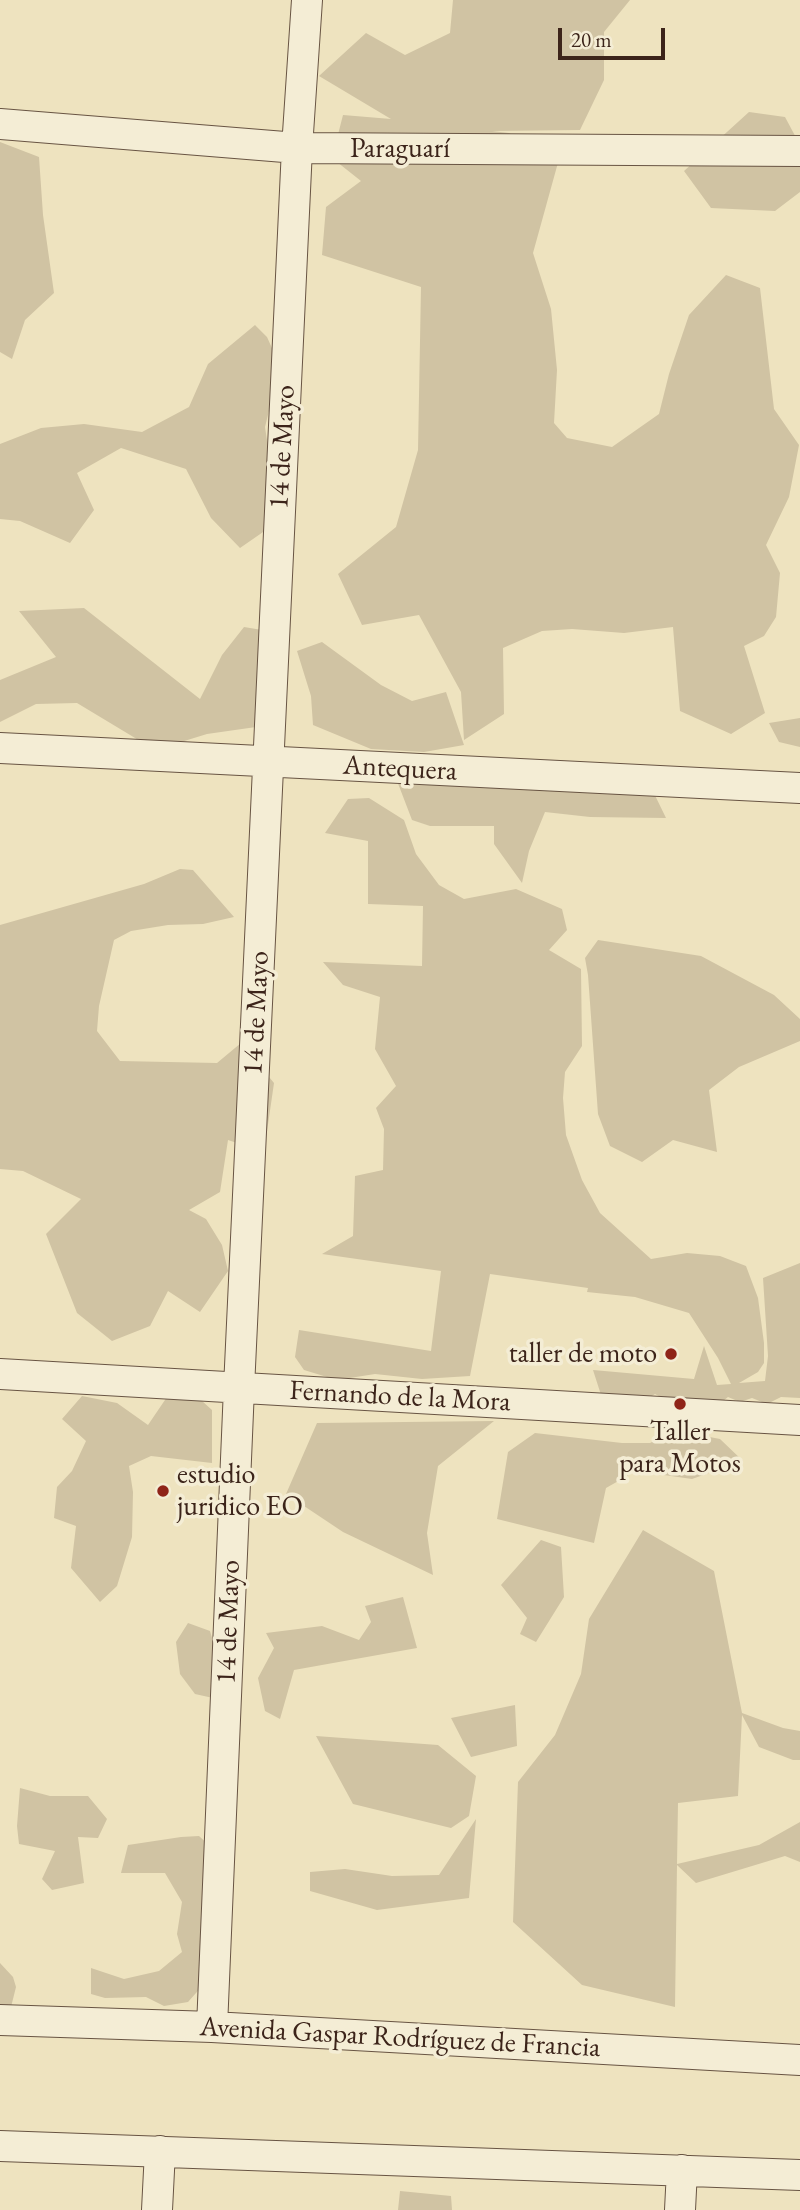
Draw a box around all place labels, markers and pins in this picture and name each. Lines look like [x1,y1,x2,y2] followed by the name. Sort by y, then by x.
[509,1337,657,1371] place label: taller de moto
[663,1346,679,1362] marker: taller de moto
[672,1396,688,1412] marker: Taller para Motos
[619,1415,741,1481] place label: Taller para Motos
[177,1458,303,1524] place label: estudio juridico EO
[155,1483,171,1499] marker: estudio juridico EO

